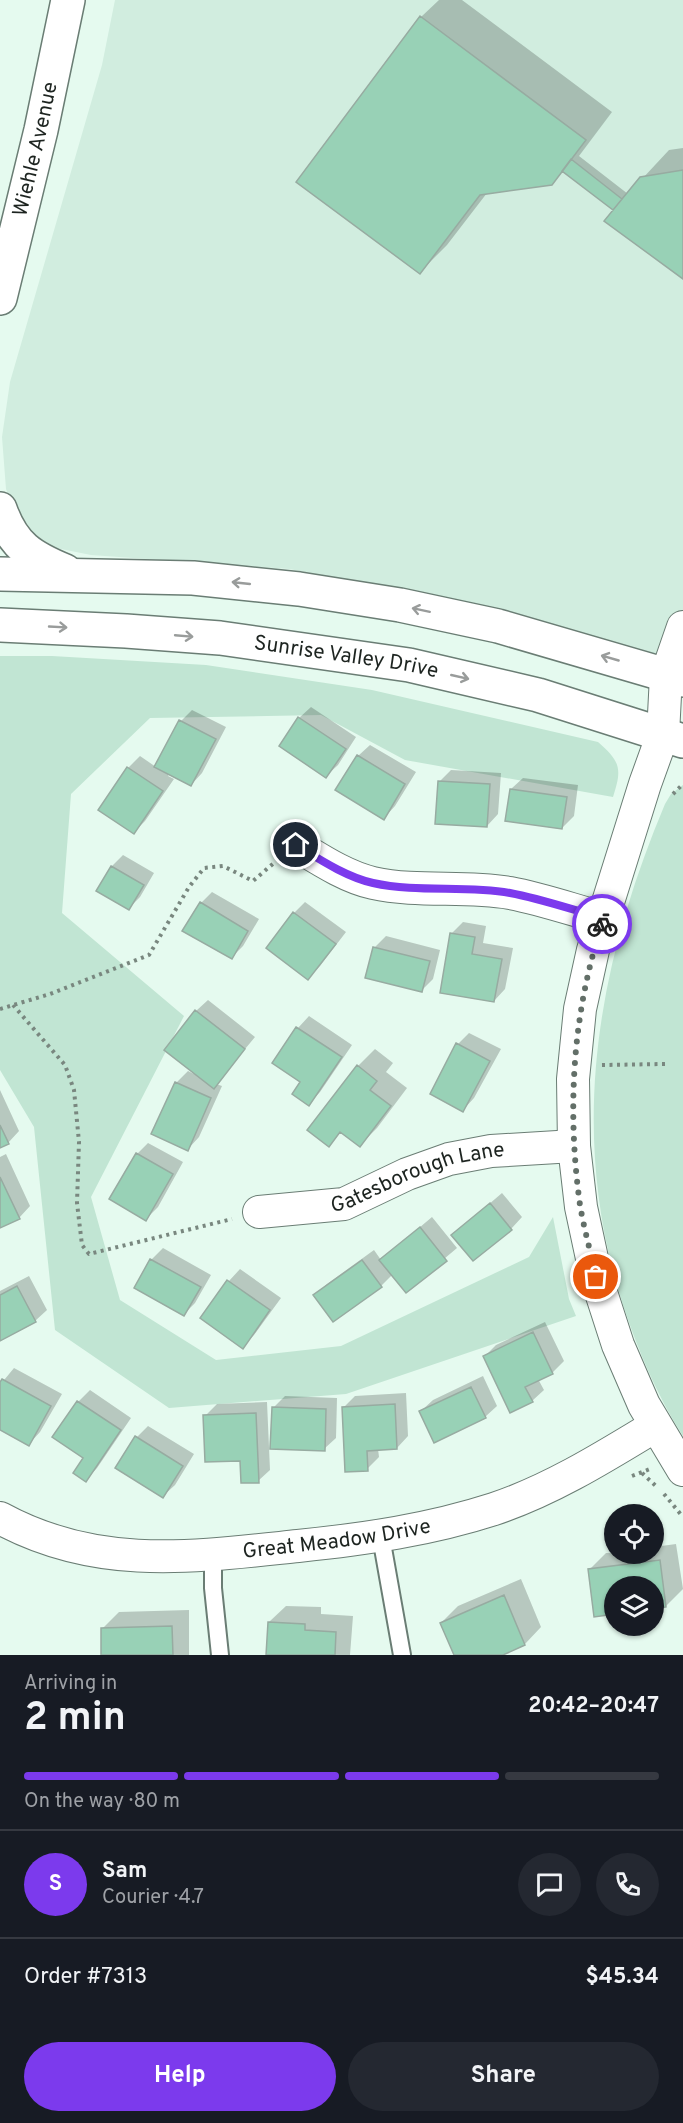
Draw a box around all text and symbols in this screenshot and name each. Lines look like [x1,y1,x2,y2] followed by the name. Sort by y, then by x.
[7,80,64,219] street label: Wiehle Avenue
[231,577,251,588] one-way arrow
[412,604,431,615] one-way arrow
[48,622,68,633] one-way arrow
[173,630,193,641] one-way arrow
[252,630,441,685] street label: Sunrise Valley Drive
[601,652,620,663] one-way arrow
[449,672,469,683] one-way arrow
[270,819,321,870] pin
[279,828,312,861] icon: home
[572,894,632,954] courier
[586,908,619,941] icon: bike
[329,1137,505,1219] street label: Gatesborough Lane
[570,1251,621,1302] pin
[579,1260,612,1293] icon: bag
[604,1504,664,1636] map controls
[604,1504,664,1564] button: locate
[241,1513,433,1565] street label: Great Meadow Drive
[604,1576,664,1636] button: layers
[24,1671,117,1697] text: Arriving in
[528,1693,659,1720] text: 20:42–20:47
[24,1695,126,1744] text: 2 min
[24,1789,180,1815] text: On the way · 80 m
[518,1853,581,1916] button: chat
[596,1853,659,1916] button: phone
[102,1858,147,1885] text: Sam
[49,1871,62,1898] text: S
[102,1885,204,1911] text: Courier · 4.7
[24,1964,147,1991] text: Order #7313
[585,1964,659,1991] text: $45.34
[24,2042,336,2111] button: Help
[348,2042,659,2111] button: Share

